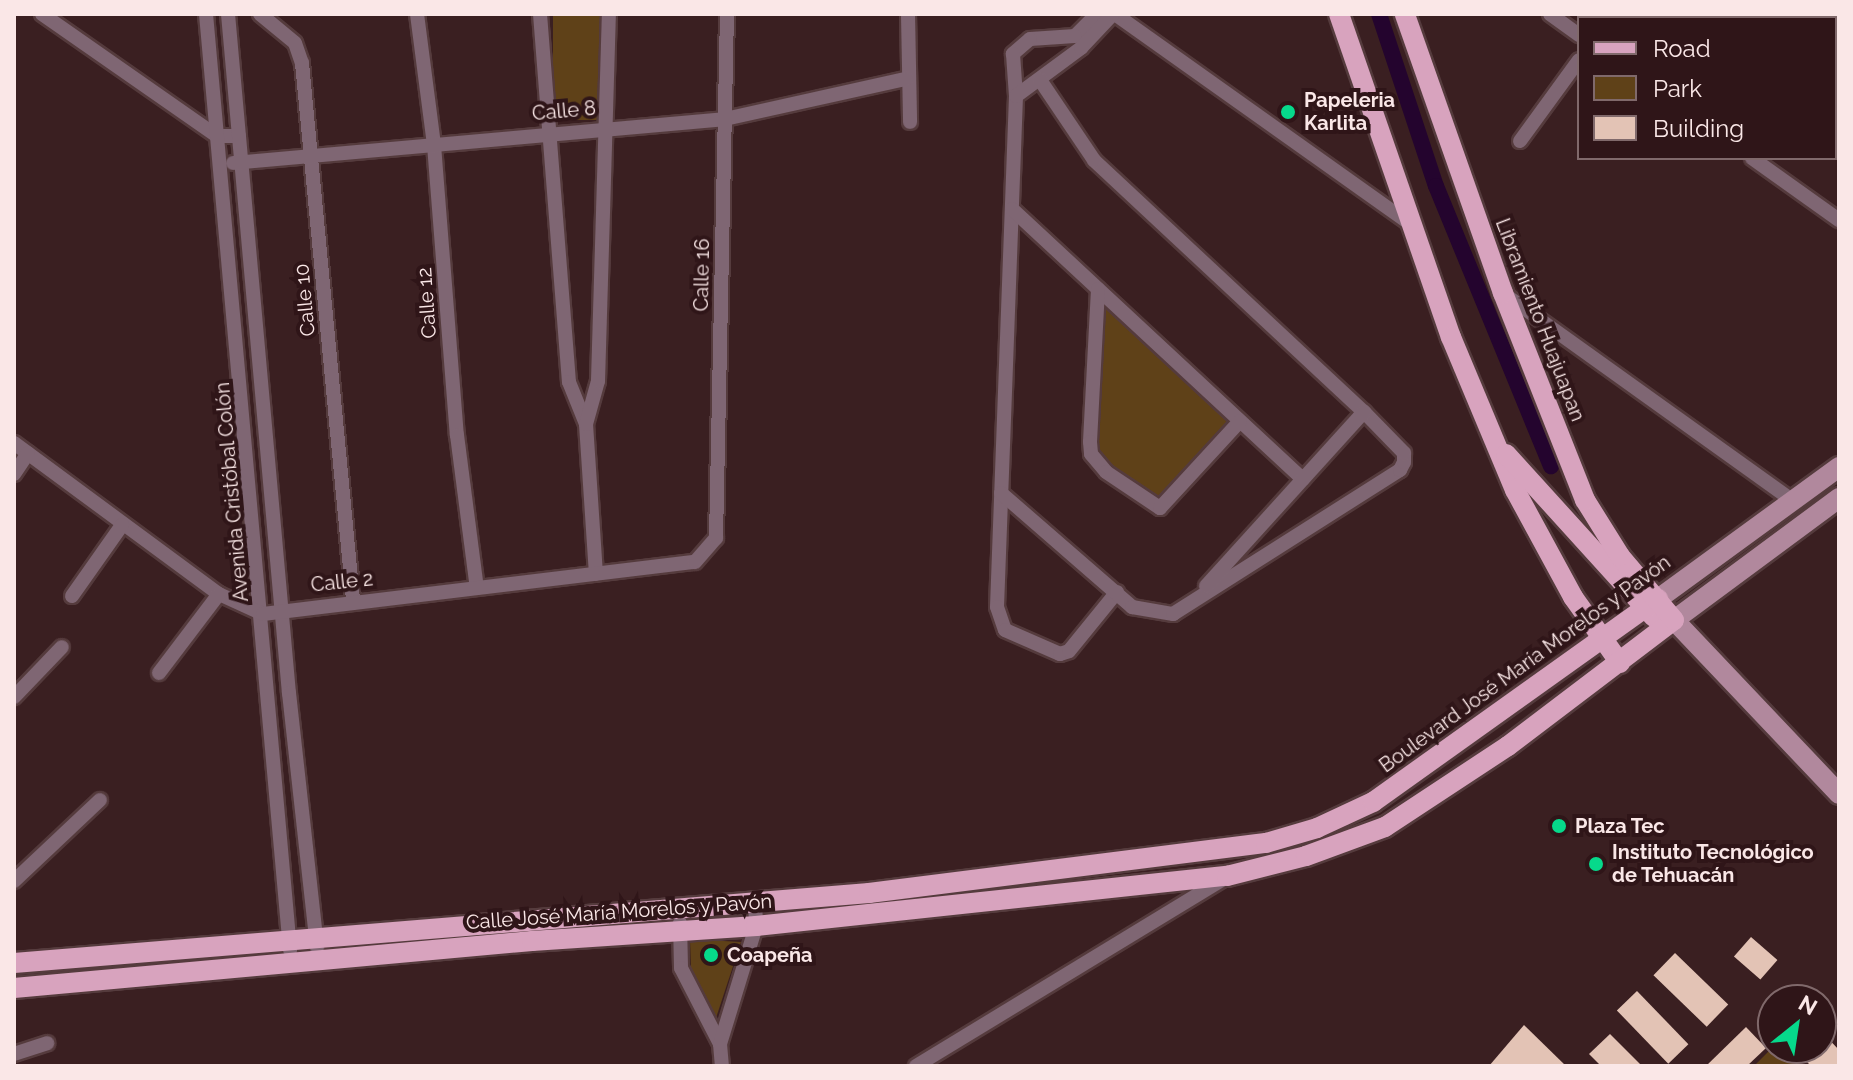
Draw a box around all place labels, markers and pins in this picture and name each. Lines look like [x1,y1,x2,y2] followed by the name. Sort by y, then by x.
[1304,88,1395,135] place label: Papeleria Karlita
[1279,103,1297,121] marker: Papeleria Karlita
[1575,814,1665,838] place label: Plaza Tec
[1550,817,1568,835] marker: Plaza Tec
[1612,840,1814,887] place label: Instituto Tecnológico de Tehuacán
[1587,855,1605,873] marker: Instituto Tecnológico de Tehuacán
[727,943,812,967] place label: Coapeña
[702,946,720,964] marker: Coapeña

